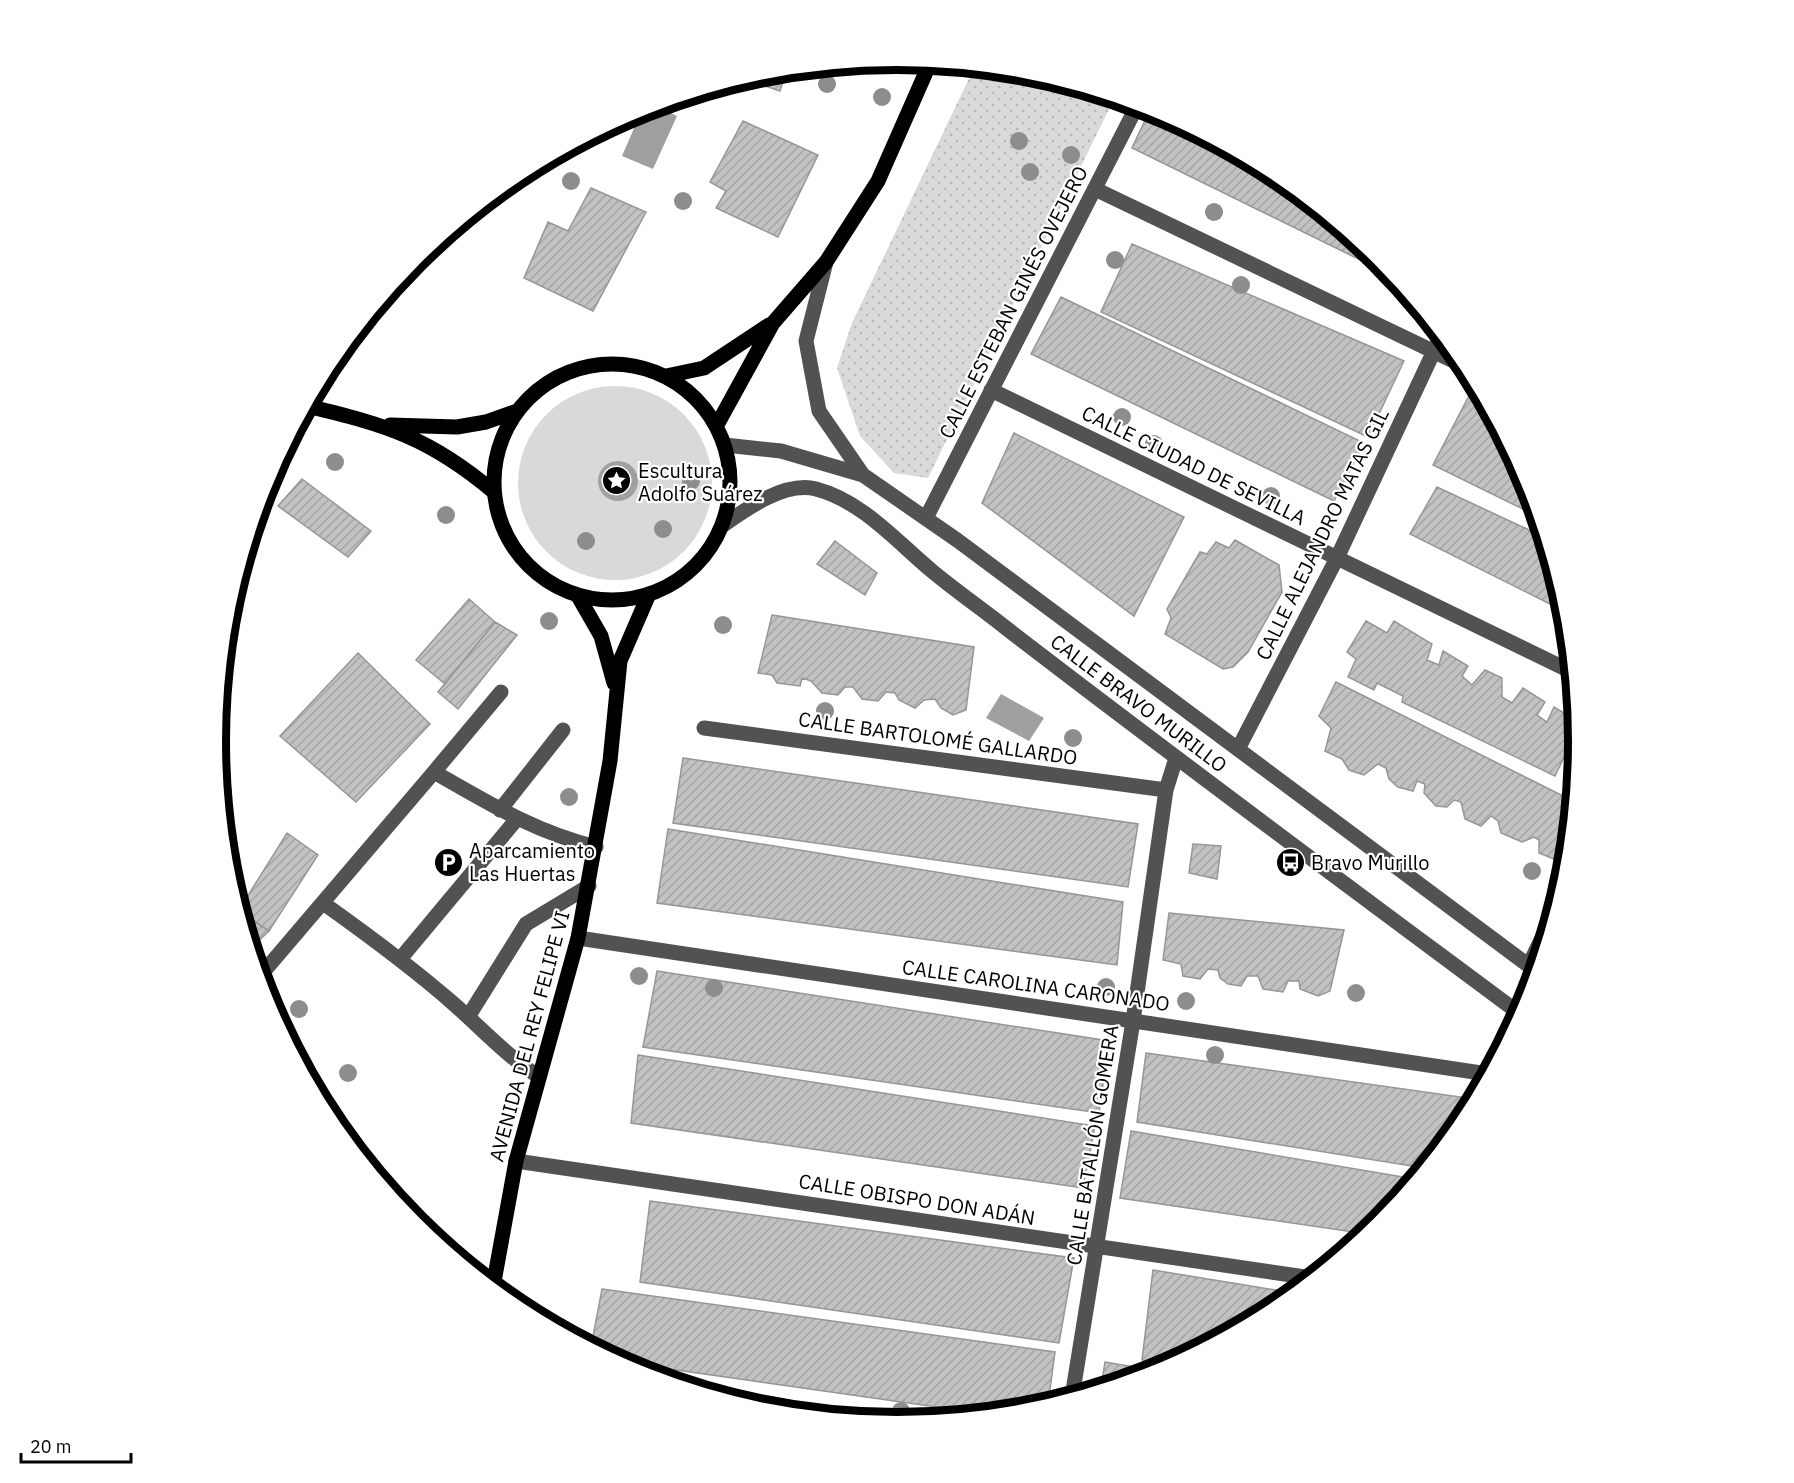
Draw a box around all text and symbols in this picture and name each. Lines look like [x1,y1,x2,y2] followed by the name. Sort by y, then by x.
[932,161,1094,443] street label: CALLE ESTEBAN GINÉS OVEJERO
[1077,399,1311,531] street label: CALLE CIUDAD DE SEVILLA
[1249,404,1395,664] street label: CALLE ALEJANDRO MATAS GIL
[638,457,762,507] place label: Escultura Adolfo Suárez
[601,465,633,497] place icon: Escultura Adolfo Suárez
[1045,628,1233,778] street label: CALLE BRAVO MURILLO
[797,705,1079,771] street label: CALLE BARTOLOMÉ GALLARDO
[469,837,595,887] place label: Aparcamiento Las Huertas
[432,846,464,878] parking icon: Aparcamiento Las Huertas
[1274,846,1306,878] bus stop icon: Bravo Murillo
[1311,849,1429,876] place label: Bravo Murillo
[482,908,576,1164] street label: AVENIDA DEL REY FELIPE VI
[900,953,1172,1017] street label: CALLE CAROLINA CARONADO
[1060,1023,1124,1267] street label: CALLE BATALLÓN GOMERA
[797,1167,1037,1231] street label: CALLE OBISPO DON ADÁN
[21,1426,130,1464] scale bar
[30,1435,72,1458] text: 20 m

